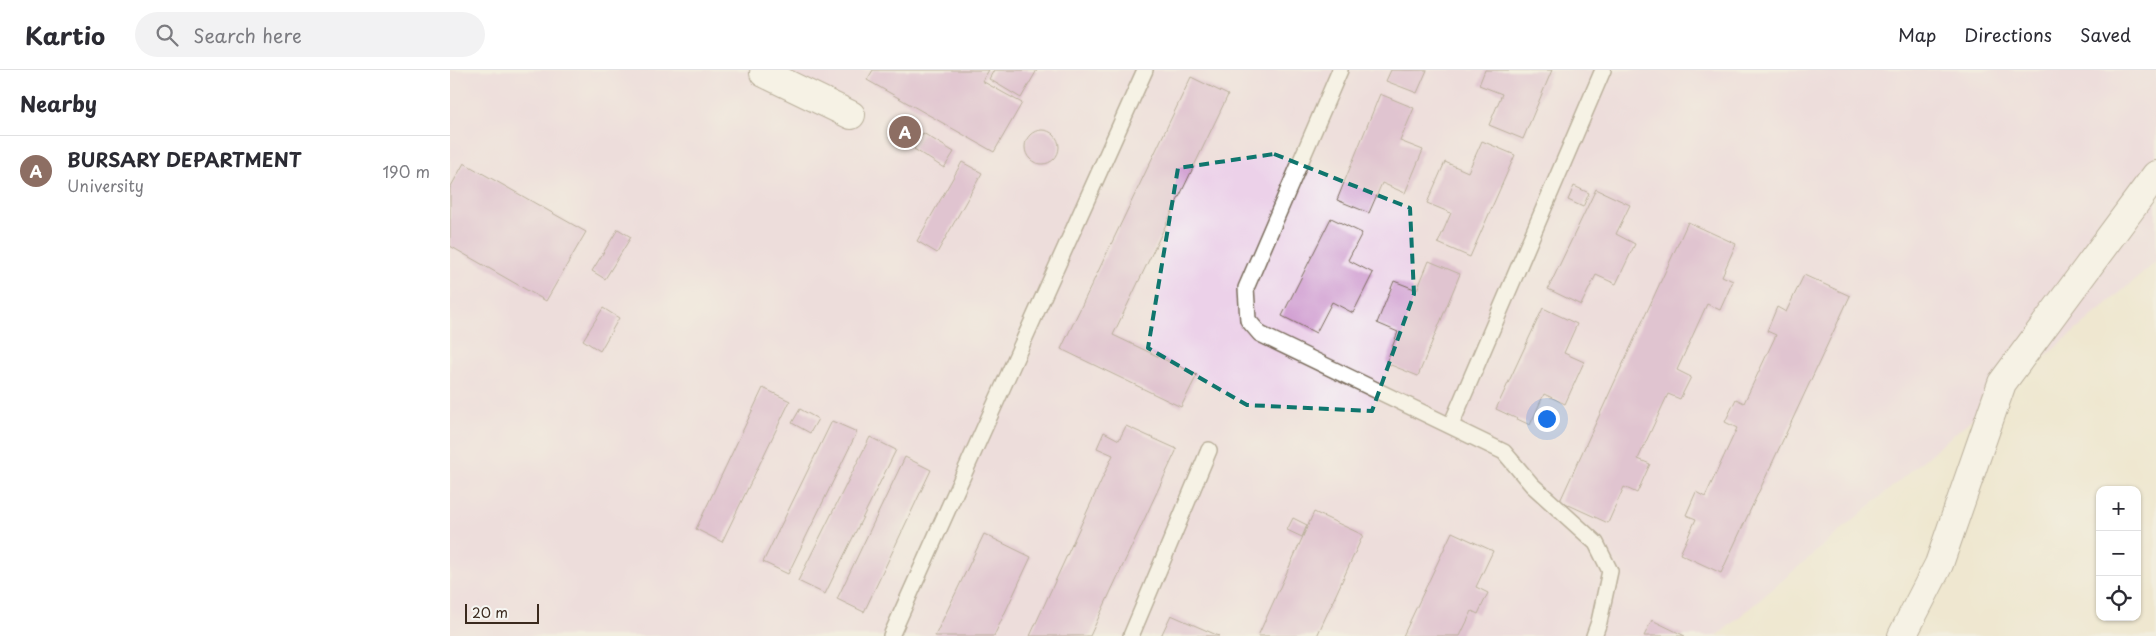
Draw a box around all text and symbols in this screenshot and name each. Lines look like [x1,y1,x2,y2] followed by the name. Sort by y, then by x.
[135,12,485,57] search box
[25,17,105,53] text: Kartio
[153,21,181,49] icon: search
[193,21,302,49] text: Search here
[1898,21,1936,48] text: Map
[1964,21,2052,48] text: Directions
[2080,21,2131,48] text: Saved
[20,87,97,119] text: Nearby
[889,113,921,151] pin: A
[67,145,302,173] text: BURSARY DEPARTMENT
[30,159,42,183] text: A
[382,159,430,183] text: 190 m
[67,173,144,197] text: University
[1534,406,1560,432] your location
[2096,486,2141,621] map controls
[2096,486,2141,531] button: +
[2096,531,2141,576] button: −
[2096,576,2141,621] button: locate
[465,601,539,624] scale bar
[472,602,508,623] text: 20 m

